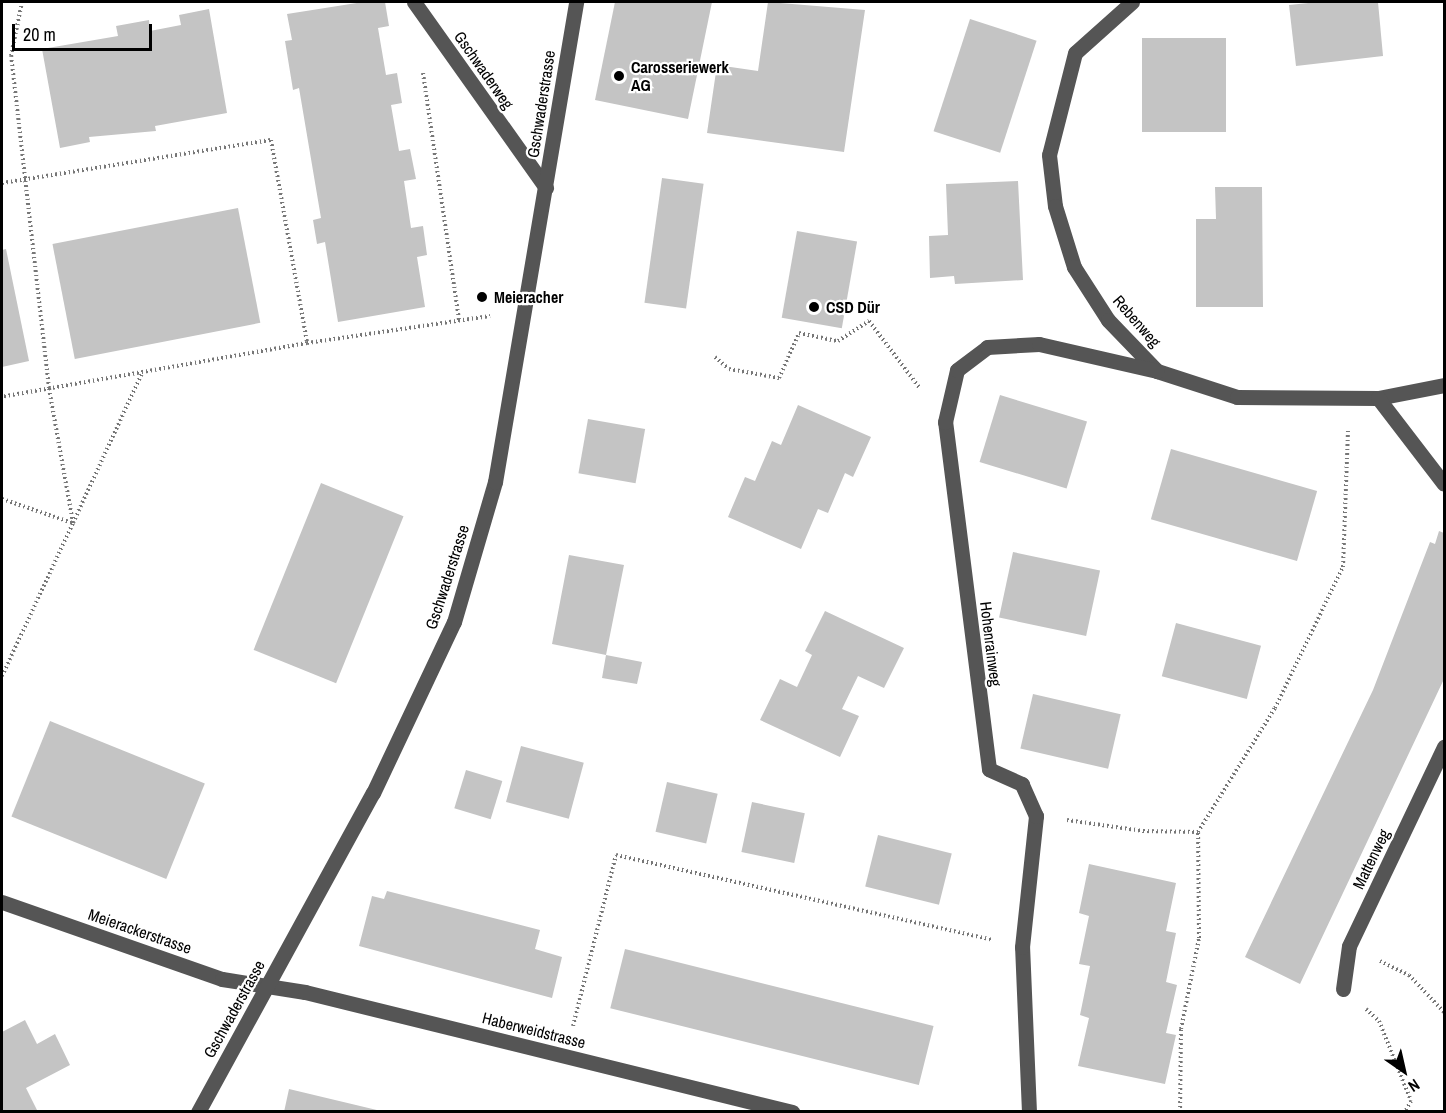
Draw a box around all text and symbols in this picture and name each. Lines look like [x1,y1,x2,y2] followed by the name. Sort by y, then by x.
[15,12,154,50] scale bar
[23,22,56,47] text: 20 m
[450,27,518,113] street label: Gschwaderweg
[523,49,559,159] street label: Gschwaderstrasse
[631,57,729,95] place label: Carosseriewerk AG
[612,69,626,83] marker: Carosseriewerk AG
[494,287,563,307] place label: Meieracher
[475,290,489,304] marker: Meieracher
[1109,291,1165,351] street label: Rebenweg
[826,297,880,317] place label: CSD Dür
[807,300,821,314] marker: CSD Dür
[421,522,473,632] street label: Gschwaderstrasse
[976,600,1006,688] street label: Hohenrainweg
[1348,826,1394,892] street label: Mattenweg
[86,904,194,958] street label: Meierackerstrasse
[199,957,269,1061] street label: Gschwaderstrasse
[480,1008,588,1052] street label: Haberweidstrasse
[1374,1041,1434,1101] north arrow
[1404,1074,1424,1098] text: N

